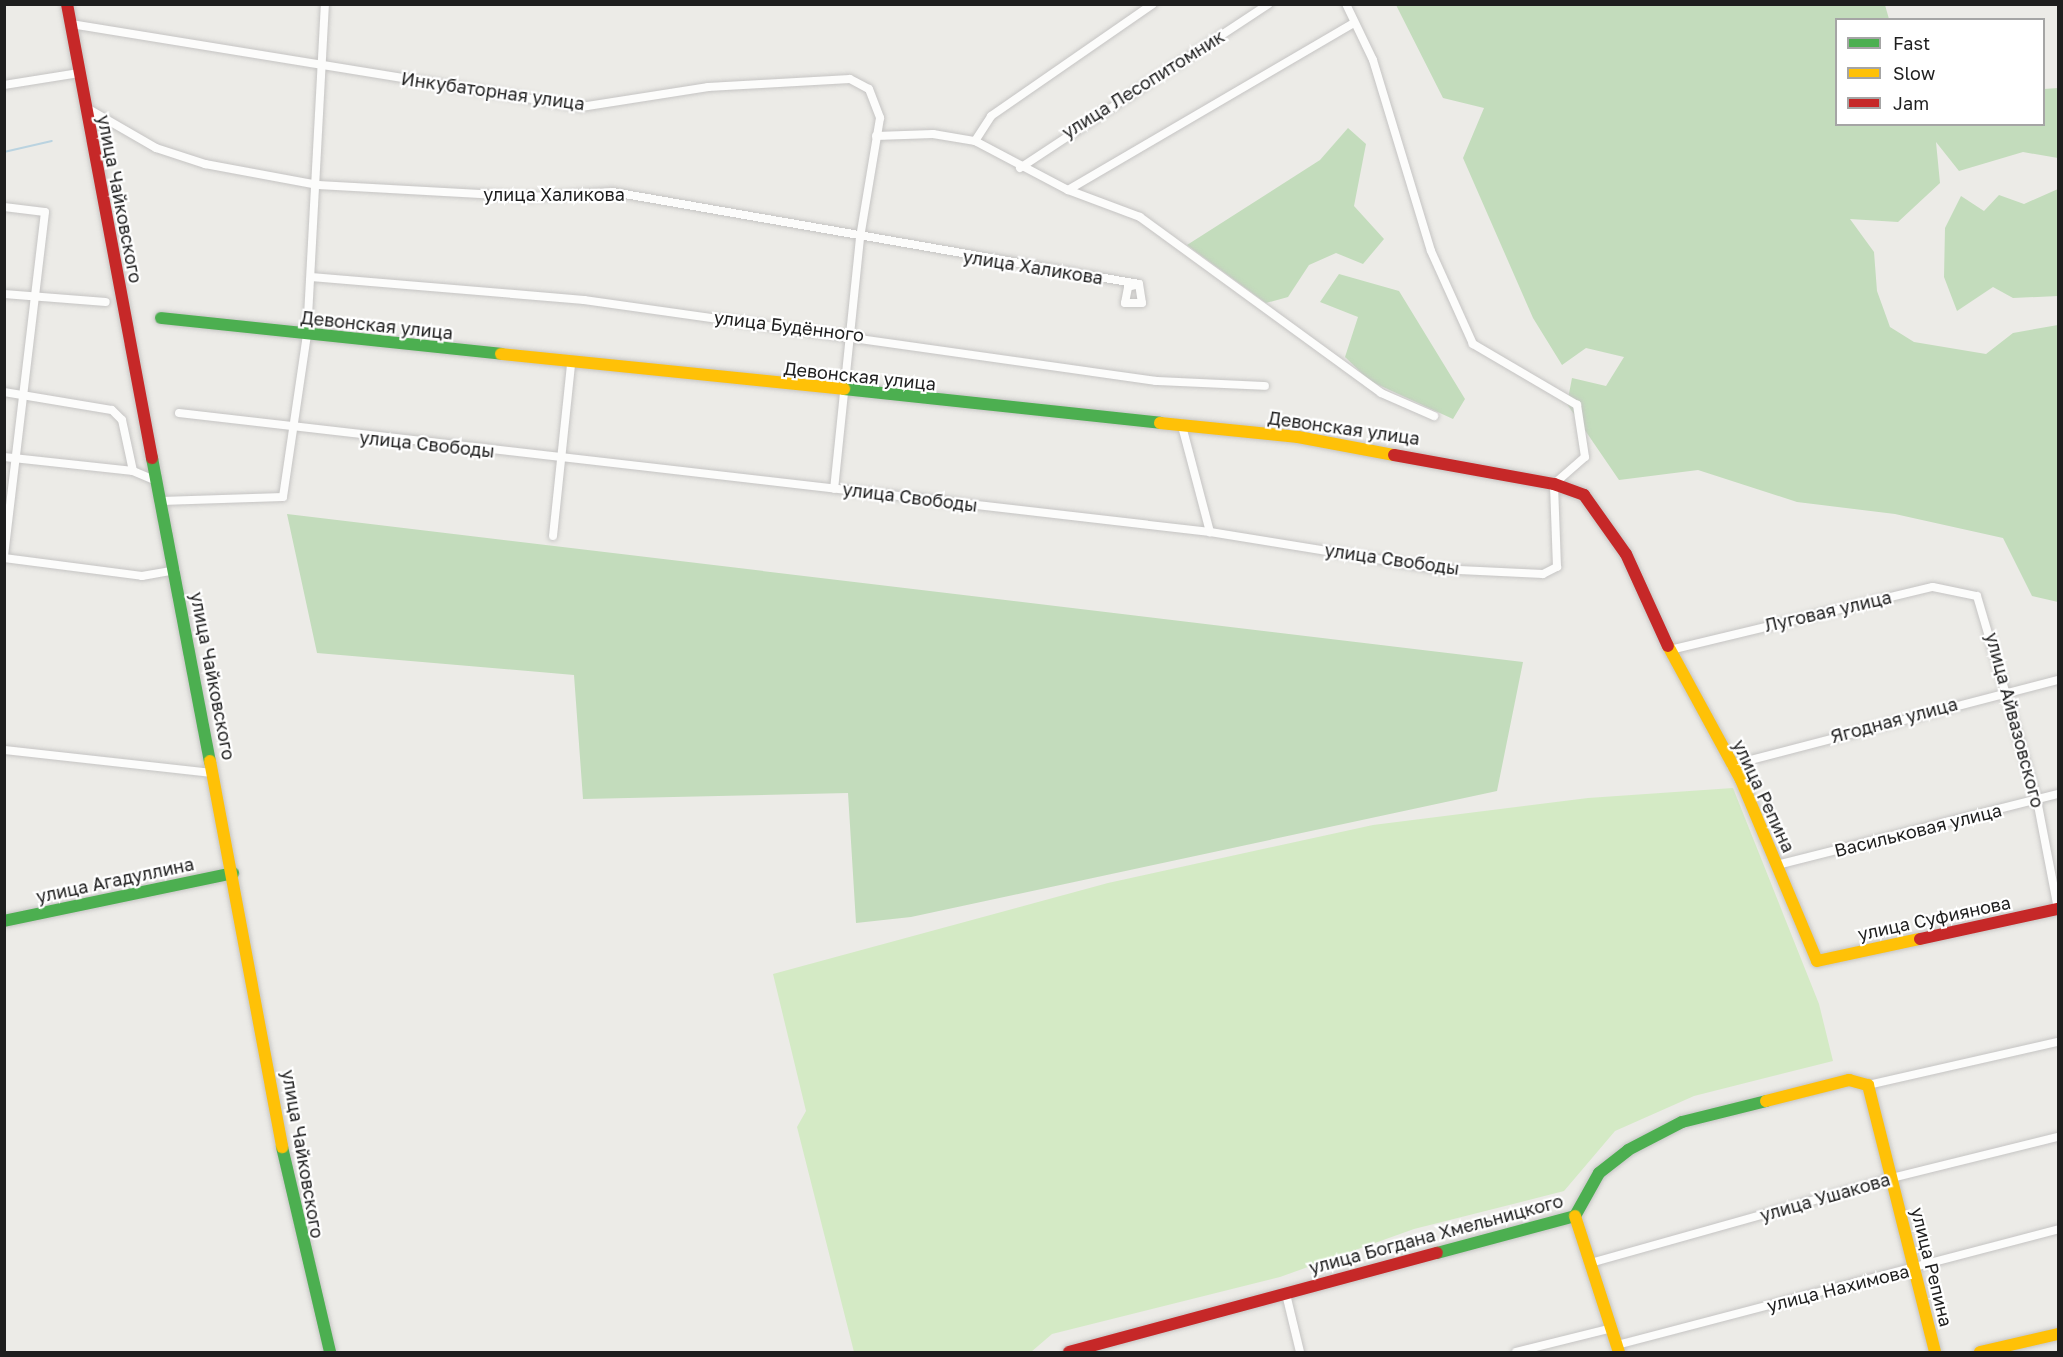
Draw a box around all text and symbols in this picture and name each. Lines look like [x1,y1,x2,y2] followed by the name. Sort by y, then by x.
[1835,18,2045,126] legend
[1058,25,1228,143] street label: улица Лесопитомник
[1893,32,1930,54] text: Fast
[1893,62,1935,84] text: Slow
[400,67,586,115] street label: Инкубаторная улица
[1893,92,1929,114] text: Jam
[93,113,147,285] street label: улица Чайковского
[483,183,625,205] street label: улица Халикова
[961,245,1105,289] street label: улица Халикова
[300,306,454,344] street label: Девонская улица
[713,306,865,346] street label: улица Будённого
[783,357,937,395] street label: Девонская улица
[1267,407,1421,449] street label: Девонская улица
[358,426,496,462] street label: улица Свободы
[841,478,979,516] street label: улица Свободы
[1323,539,1461,579] street label: улица Свободы
[1762,586,1894,636] street label: Луговая улица
[186,590,240,762] street label: улица Чайковского
[1981,630,2049,810] street label: улица Айвазовского
[1828,693,1960,747] street label: Ягодная улица
[1728,736,1800,856] street label: улица Репина
[1832,799,2004,861] street label: Васильковая улица
[34,853,196,907] street label: улица Агадуллина
[1856,891,2012,945] street label: улица Суфиянова
[278,1068,328,1240] street label: улица Чайковского
[1757,1168,1893,1226] street label: улица Ушакова
[1306,1190,1566,1278] street label: улица Богдана Хмельницкого
[1907,1205,1957,1329] street label: улица Репина
[1765,1260,1911,1316] street label: улица Нахимова

